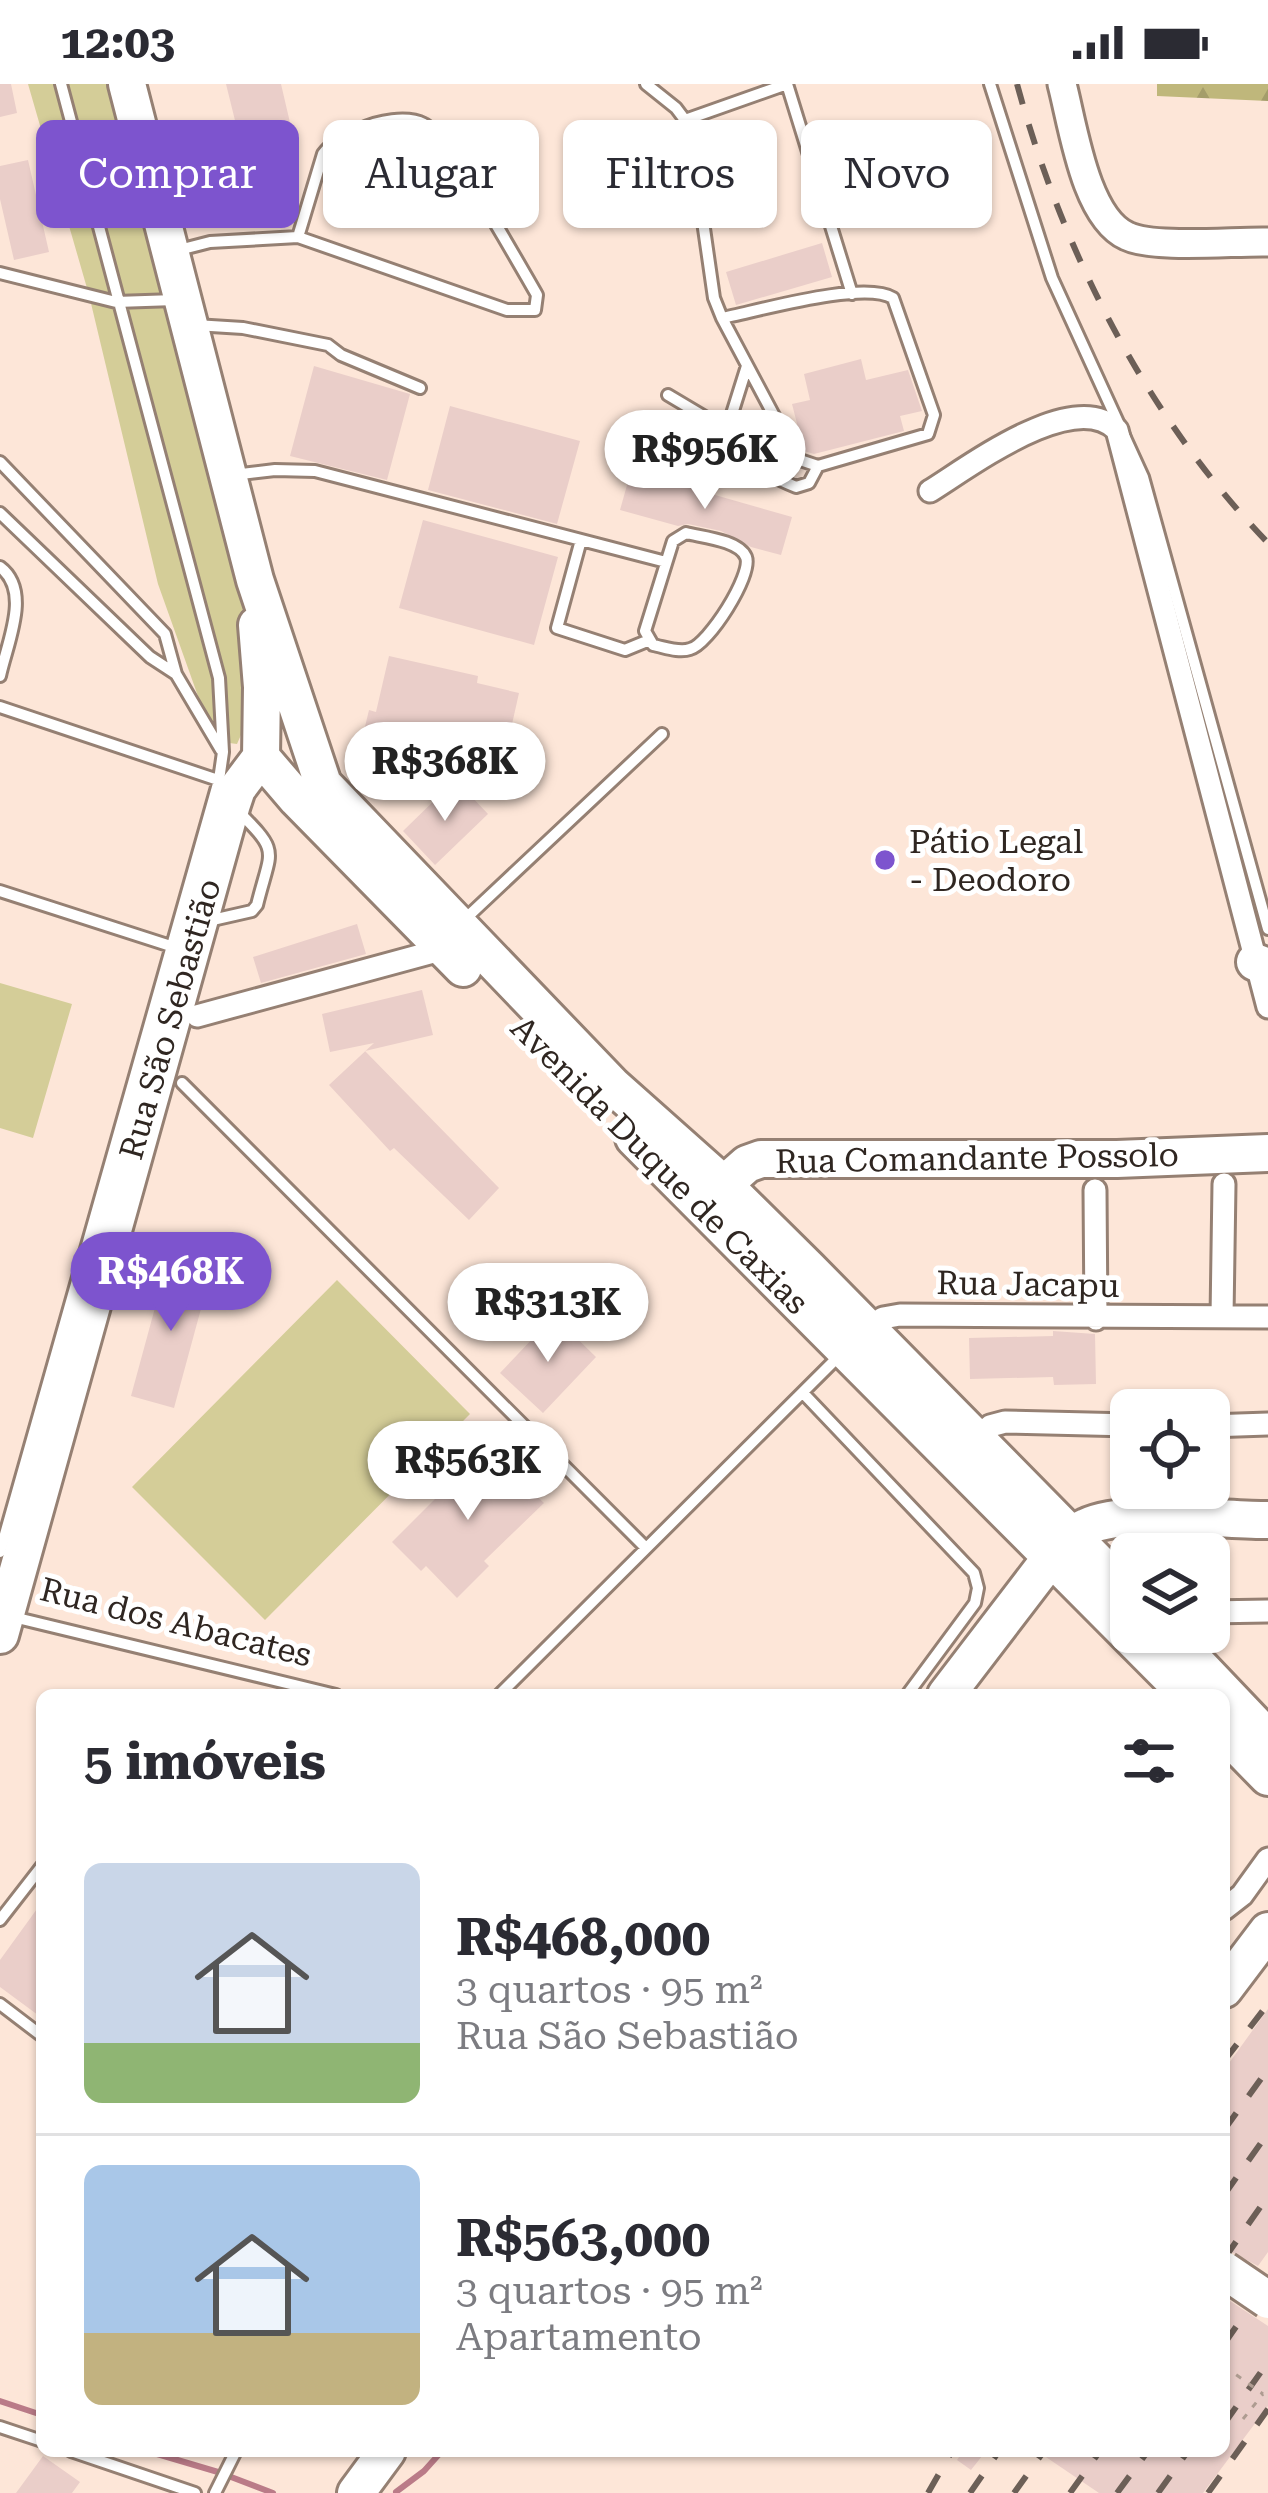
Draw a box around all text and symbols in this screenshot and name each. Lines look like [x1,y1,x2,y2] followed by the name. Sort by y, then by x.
[60,16,175,69] text: 12:03
[36,120,299,228] chip: Comprar
[323,120,539,228] chip: Alugar
[563,120,777,228] chip: Filtros
[801,120,992,228] chip: Novo
[607,410,803,512] pin: R$956K
[632,426,779,472] text: R$956K
[347,722,543,824] pin: R$368K
[372,738,519,784] text: R$368K
[909,822,1083,899] place label: Pátio Legal - Deodoro
[872,847,898,873] marker: Pátio Legal - Deodoro
[111,874,229,1164] street label: Rua São Sebastião
[503,1008,817,1322] street label: Avenida Duque de Caxias
[775,1135,1179,1181] street label: Rua Comandante Possolo
[73,1232,269,1334] pin: R$468K
[98,1248,245,1294] text: R$468K
[450,1263,646,1365] pin: R$313K
[936,1263,1120,1305] street label: Rua Jacapu
[475,1279,622,1325] text: R$313K
[1110,1389,1230,1653] map controls
[1110,1389,1230,1509] button: locate
[370,1421,566,1523] pin: R$563K
[395,1437,542,1483] text: R$563K
[1110,1533,1230,1653] button: layers
[36,1569,316,1675] street label: Rua dos Abacates
[1116,1728,1182,1794] icon: filters
[84,1732,326,1791] text: 5 imóveis
[456,1908,710,1967] text: R$468,000
[180,1911,324,2055] icon: home
[456,1967,763,2013] text: 3 quartos · 95 m²
[456,2013,799,2059] text: Rua São Sebastião
[456,2209,710,2268] text: R$563,000
[180,2213,324,2357] icon: home
[456,2268,763,2314] text: 3 quartos · 95 m²
[456,2314,702,2360] text: Apartamento

